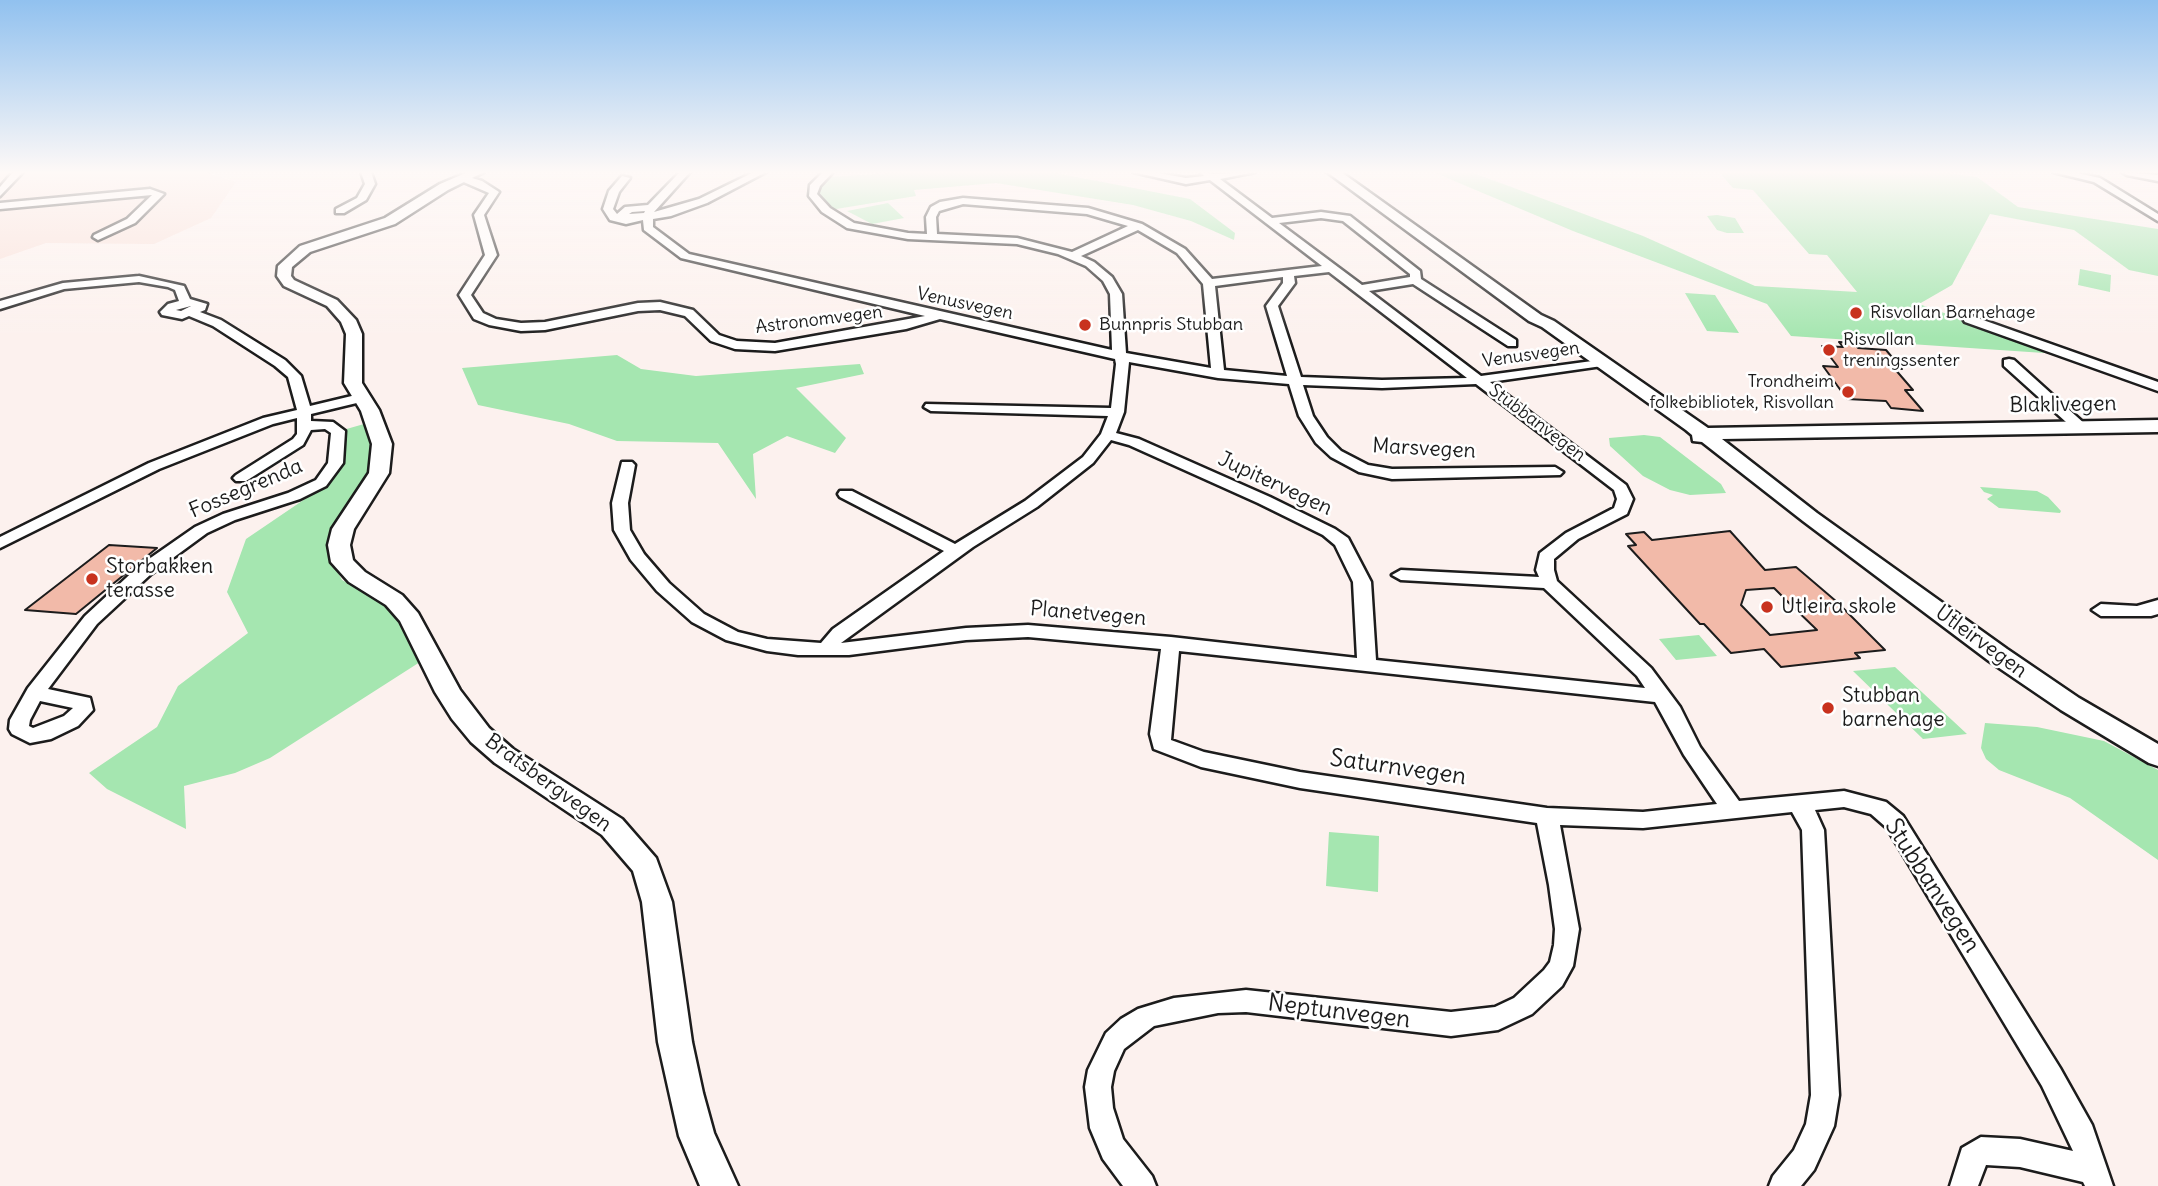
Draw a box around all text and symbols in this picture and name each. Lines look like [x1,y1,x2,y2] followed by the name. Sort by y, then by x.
[915,283,1015,325] street label: Venusvegen
[754,301,884,339] street label: Astronomvegen
[1870,302,2035,324] place label: Risvollan Barnehage
[1848,305,1864,321] marker: Risvollan Barnehage
[1099,314,1243,336] place label: Bunnpris Stubban
[1077,317,1093,333] marker: Bunnpris Stubban
[1843,329,1960,372] place label: Risvollan treningssenter
[1481,337,1581,373] street label: Venusvegen
[1821,342,1837,358] marker: Risvollan treningssenter
[1649,371,1834,414] place label: Trondheim folkebibliotek, Risvollan
[1484,380,1590,466] street label: Stubbanvegen
[1840,384,1856,400] marker: Trondheim folkebibliotek, Risvollan
[2009,391,2117,419] street label: Blaklivegen
[1372,434,1476,464] street label: Marsvegen
[1214,447,1336,521] street label: Jupitervegen
[186,454,306,524] street label: Fossegrenda
[106,554,213,604] place label: Storbakken terasse
[84,571,100,587] marker: Storbakken terasse
[1781,594,1896,620] place label: Utleira skole
[1029,596,1147,632] street label: Planetvegen
[1759,599,1775,615] marker: Utleira skole
[1930,600,2032,684] street label: Utleirvegen
[1842,683,1945,733] place label: Stubban barnehage
[1820,700,1836,716] marker: Stubban barnehage
[480,729,616,837] street label: Bratsbergvegen
[1328,744,1468,792] street label: Saturnvegen
[1878,814,1986,958] street label: Stubbanvegen
[1266,989,1412,1035] street label: Neptunvegen

